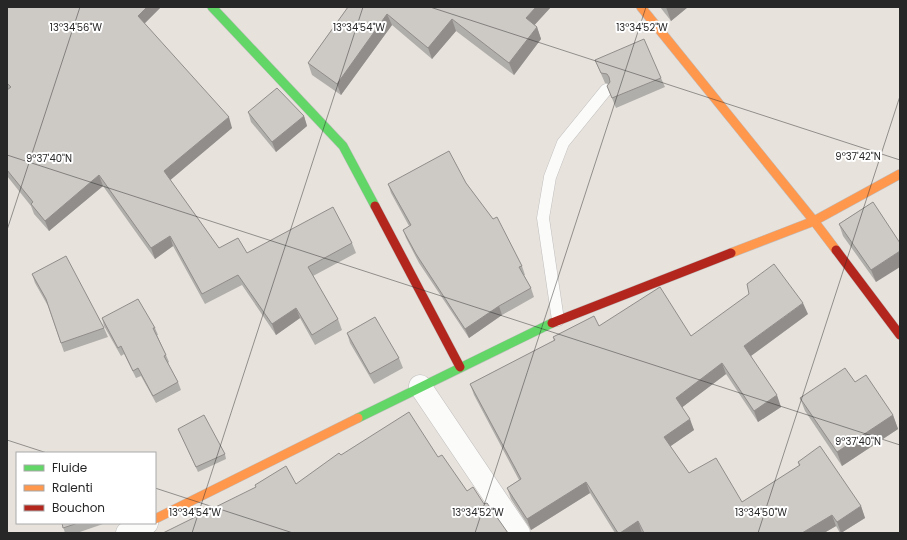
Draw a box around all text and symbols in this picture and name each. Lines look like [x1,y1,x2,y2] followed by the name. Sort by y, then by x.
[50,20,102,35] text: 13°34'56"W
[333,20,385,35] text: 13°34'54"W
[616,20,668,35] text: 13°34'52"W
[835,149,881,164] text: 9°37'42"N
[26,151,72,166] text: 9°37'40"N
[835,434,881,449] text: 9°37'40"N
[16,452,156,524] legend
[52,459,87,476] text: Fluide
[52,479,93,496] text: Ralenti
[52,499,105,516] text: Bouchon
[169,505,221,520] text: 13°34'54"W
[452,505,504,520] text: 13°34'52"W
[735,505,787,520] text: 13°34'50"W

